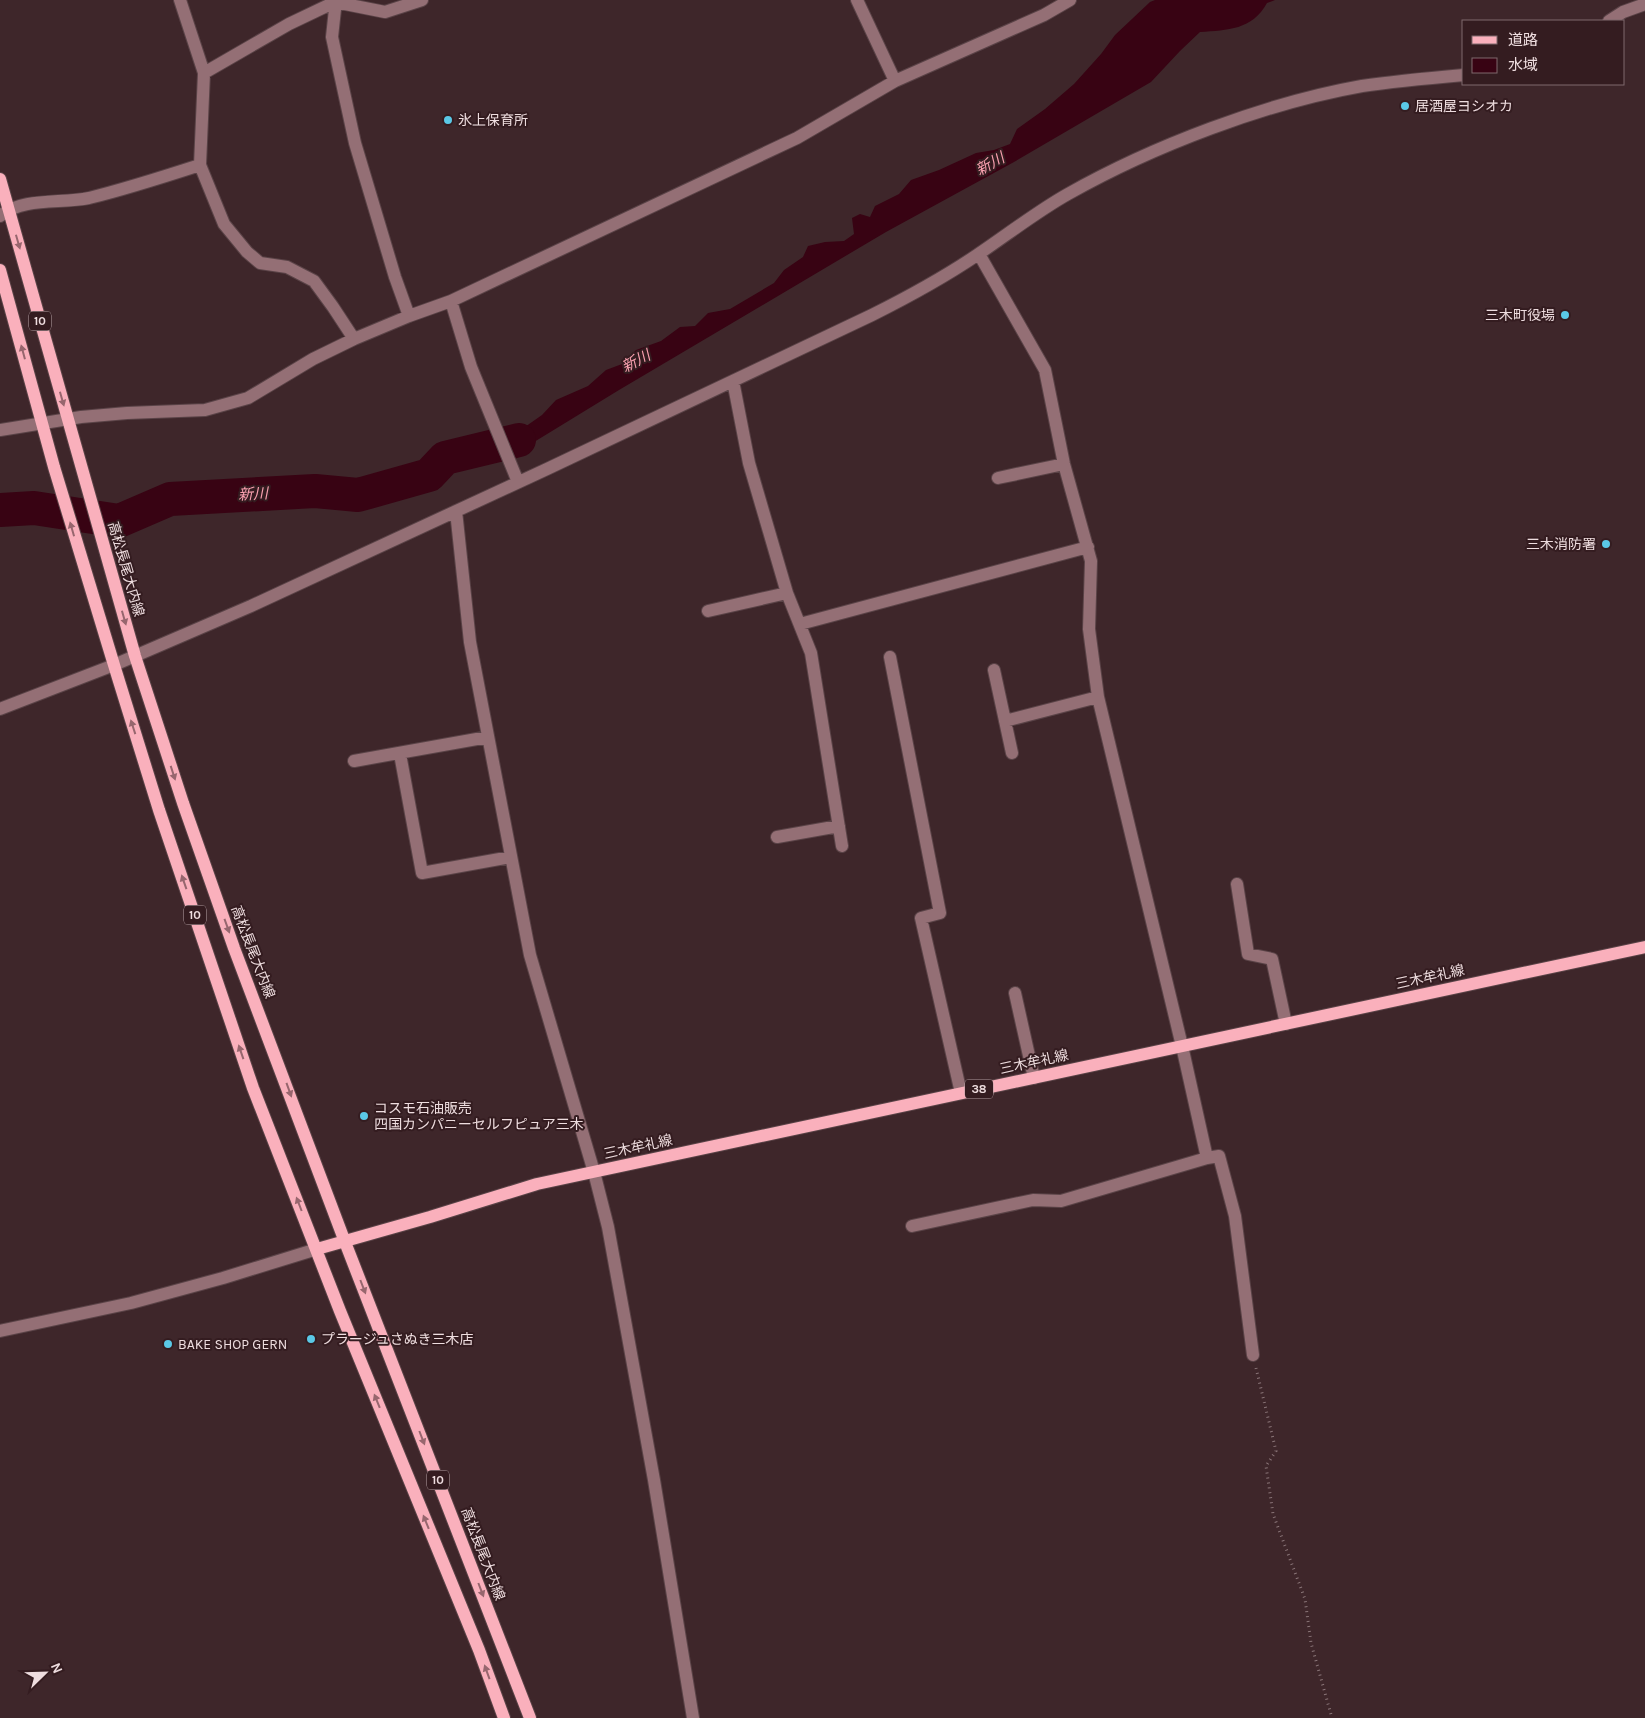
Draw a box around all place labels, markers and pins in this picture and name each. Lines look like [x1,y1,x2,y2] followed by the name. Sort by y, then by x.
[1415,98,1513,115] place label: 居酒屋ヨシオカ
[1399,100,1411,112] marker: 居酒屋ヨシオカ
[458,112,528,129] place label: 氷上保育所
[442,114,454,126] marker: 氷上保育所
[1485,307,1555,324] place label: 三木町役場
[1559,309,1571,321] marker: 三木町役場
[1526,536,1596,553] place label: 三木消防署
[1600,538,1612,550] marker: 三木消防署
[374,1100,584,1133] place label: コスモ石油販売 四国カンパニーセルフピュア三木
[358,1110,370,1122] marker: コスモ石油販売 四国カンパニーセルフピュア三木
[321,1331,473,1348] place label: プラージュさぬき三木店
[305,1333,317,1345] marker: プラージュさぬき三木店
[178,1336,287,1353] place label: BAKE SHOP GERN
[162,1338,174,1350] marker: BAKE SHOP GERN

